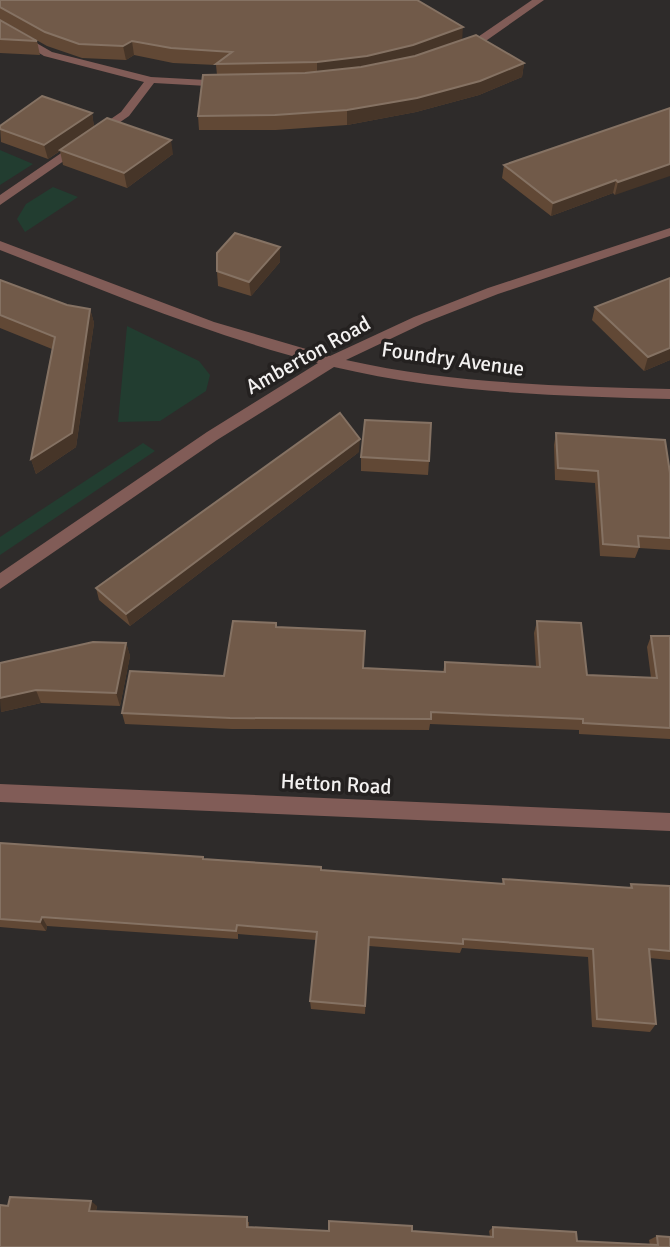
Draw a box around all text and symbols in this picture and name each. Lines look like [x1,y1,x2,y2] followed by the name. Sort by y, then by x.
[241,310,375,400] street label: Amberton Road
[380,336,526,382] street label: Foundry Avenue
[280,768,392,800] street label: Hetton Road

